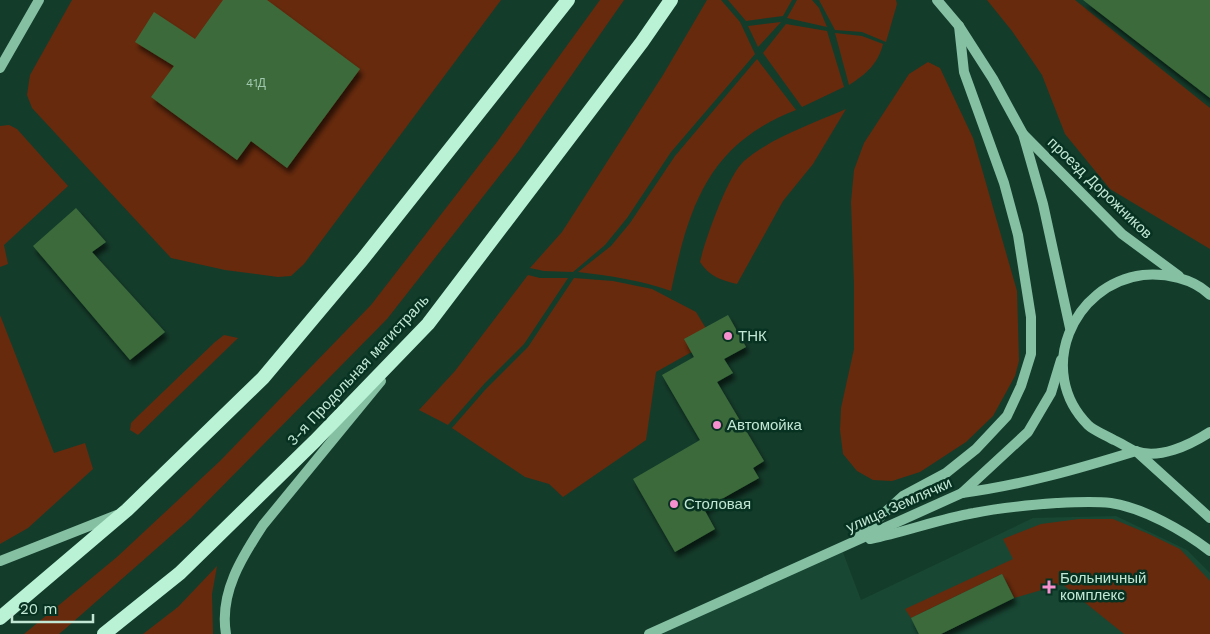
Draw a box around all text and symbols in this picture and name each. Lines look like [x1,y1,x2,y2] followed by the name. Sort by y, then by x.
[246,76,266,90] house number: 41Д
[1044,134,1156,242] street label: проезд Дорожников
[283,291,433,449] street label: 3-я Продольная магистраль
[738,327,767,345] place label: ТНК
[722,330,734,342] marker: ТНК
[727,416,803,434] place label: Автомойка
[711,419,723,431] marker: Автомойка
[843,474,955,536] street label: улица Землячки
[684,495,751,513] place label: Столовая
[668,498,680,510] marker: Столовая
[1060,569,1146,604] place label: Больничный комплекс
[1042,580,1056,594] marker: Больничный комплекс
[12,592,94,624] scale bar
[20,600,58,618] text: 20 m

